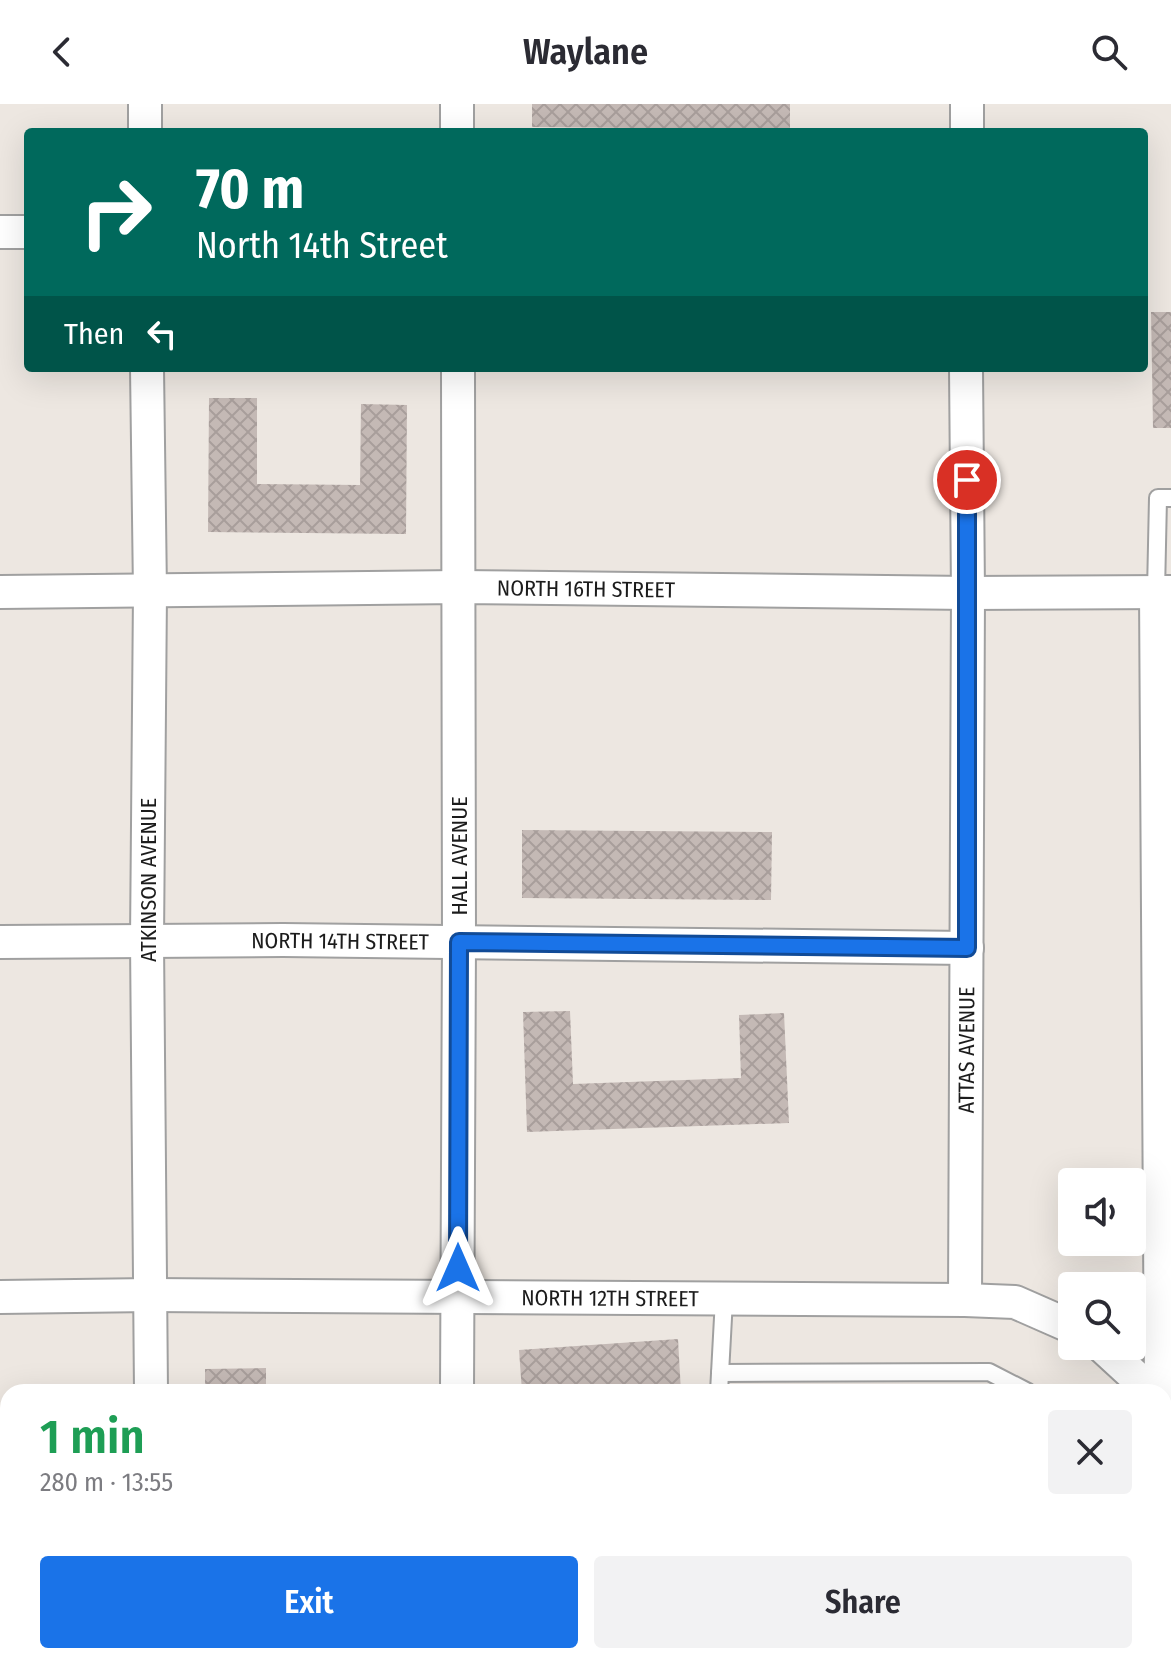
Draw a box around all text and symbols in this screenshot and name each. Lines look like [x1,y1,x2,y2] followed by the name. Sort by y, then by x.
[40,30,84,74] icon: back
[523,30,648,74] text: Waylane
[1087,30,1131,74] icon: search
[196,156,304,223] text: 70 m
[64,160,168,264] icon: right
[196,224,448,268] text: North 14th Street
[140,312,184,356] icon: left
[64,316,124,352] text: Then
[933,446,1001,514] pin
[945,458,989,502] icon: arrive
[497,574,676,604] street label: NORTH 16TH STREET
[446,797,473,915] street label: HALL AVENUE
[135,798,162,962] street label: ATKINSON AVENUE
[251,927,430,956] street label: NORTH 14TH STREET
[953,987,980,1113] street label: ATTAS AVENUE
[1058,1168,1146,1360] map controls
[1058,1168,1146,1256] button: sound
[416,1226,500,1310] position arrow
[1058,1272,1146,1360] button: search
[521,1284,700,1312] street label: NORTH 12TH STREET
[40,1408,145,1466] text: 1 min
[1048,1410,1132,1494] button: close
[40,1467,173,1498] text: 280 m · 13:55
[40,1556,578,1648] button: Exit
[594,1556,1132,1648] button: Share

